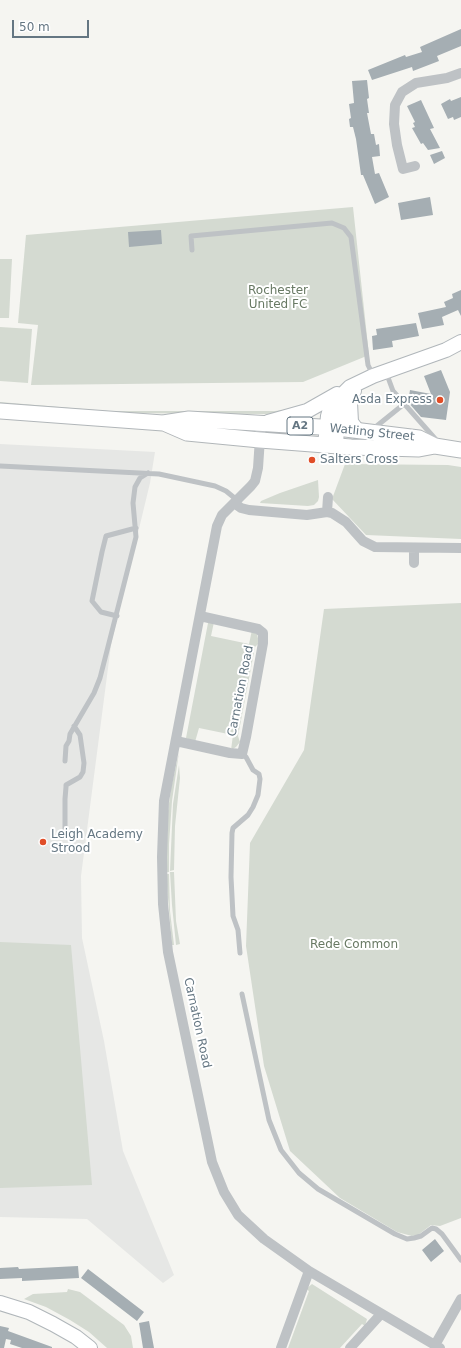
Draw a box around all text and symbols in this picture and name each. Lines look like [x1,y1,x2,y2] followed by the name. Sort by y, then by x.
[14,12,91,38] scale bar
[19,20,50,34] text: 50 m
[248,284,308,312] park label: Rochester United FC
[352,393,432,407] place label: Asda Express
[435,395,445,405] marker: Asda Express
[287,417,313,435] road number: A2
[329,421,415,445] street label: Watling Street
[320,453,398,467] place label: Salters Cross
[307,455,317,465] marker: Salters Cross
[225,644,257,738] street label: Carnation Road
[51,828,143,856] place label: Leigh Academy Strood
[38,837,48,847] marker: Leigh Academy Strood
[310,938,398,952] park label: Rede Common
[180,976,214,1070] street label: Carnation Road

